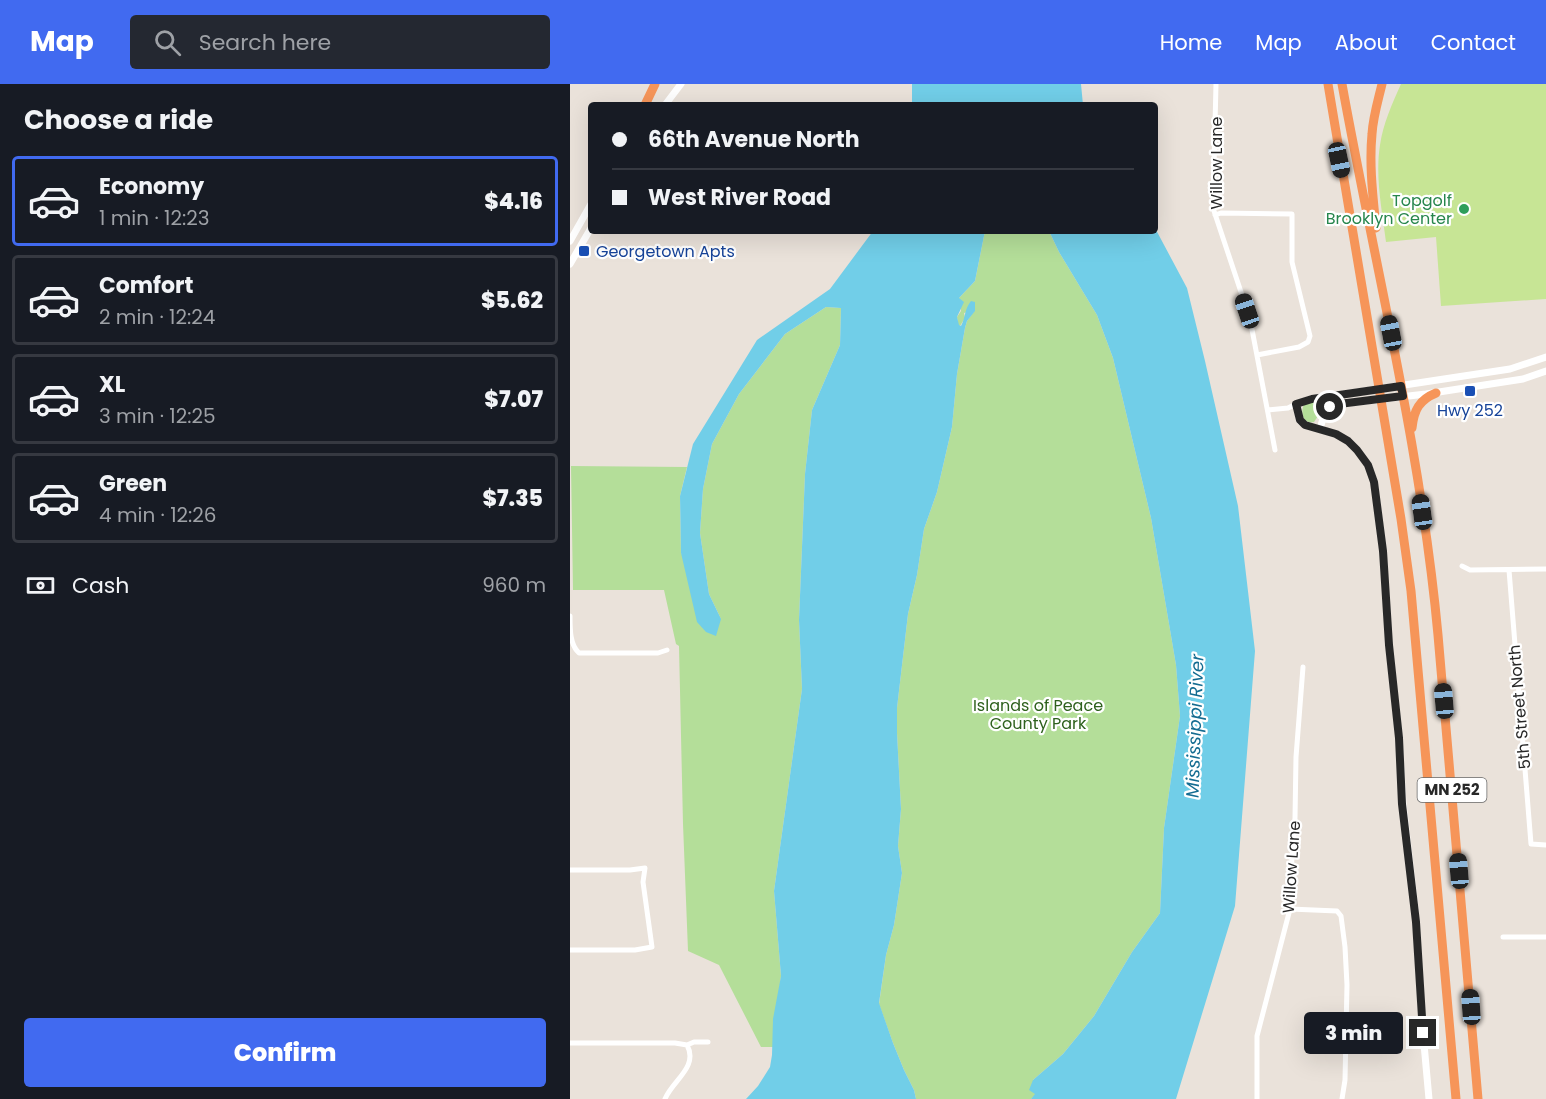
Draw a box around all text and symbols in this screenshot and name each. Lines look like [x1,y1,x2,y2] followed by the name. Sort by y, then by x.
[130,15,550,69] search box
[30,22,94,61] text: Map
[151,26,184,59] icon: search
[199,27,331,58] text: Search here
[1160,28,1222,57] text: Home
[1255,28,1302,57] text: Map
[1335,28,1398,57] text: About
[1431,28,1516,57] text: Contact
[24,101,213,138] text: Choose a ride
[1205,116,1228,209] street label: Willow Lane
[648,124,860,155] text: 66th Avenue North
[1326,141,1352,179] car
[99,171,204,202] text: Economy
[27,174,81,228] icon: car
[648,182,831,213] text: West River Road
[484,186,543,217] text: $4.16
[1326,189,1452,230] place label: Topgolf Brooklyn Center
[1457,202,1471,216] marker: Topgolf Brooklyn Center
[99,204,209,232] text: 1 min · 12:23
[596,240,735,263] place label: Georgetown Apts
[577,244,591,258] marker: Georgetown Apts
[99,270,193,301] text: Comfort
[27,273,81,327] icon: car
[481,285,543,316] text: $5.62
[1233,291,1261,331] car
[99,303,215,331] text: 2 min · 12:24
[1379,314,1403,352] car
[99,369,125,400] text: XL
[27,372,81,426] icon: car
[484,384,543,415] text: $7.07
[1463,384,1477,398] marker: Hwy 252
[1316,393,1343,420] route start
[1437,399,1503,422] place label: Hwy 252
[99,402,216,430] text: 3 min · 12:25
[99,468,167,499] text: Green
[27,471,81,525] icon: car
[482,483,543,514] text: $7.35
[1411,493,1433,531] car
[99,501,217,529] text: 4 min · 12:26
[24,569,57,602] icon: cash
[72,570,129,601] text: Cash
[482,571,546,599] text: 960 m
[1503,644,1536,770] street label: 5th Street North
[1179,652,1210,798] water label: Mississippi River
[1433,682,1455,720] car
[973,694,1103,735] park label: Islands of Peace County Park
[1418,778,1486,802] road number: MN 252
[1277,820,1306,914] street label: Willow Lane
[1448,852,1470,890] car
[1461,988,1481,1026] car
[1303,1012,1402,1054] callout: 3 min
[24,1018,546,1087] button: Confirm
[1325,1019,1382,1047] text: 3 min
[1409,1019,1436,1046] route end

